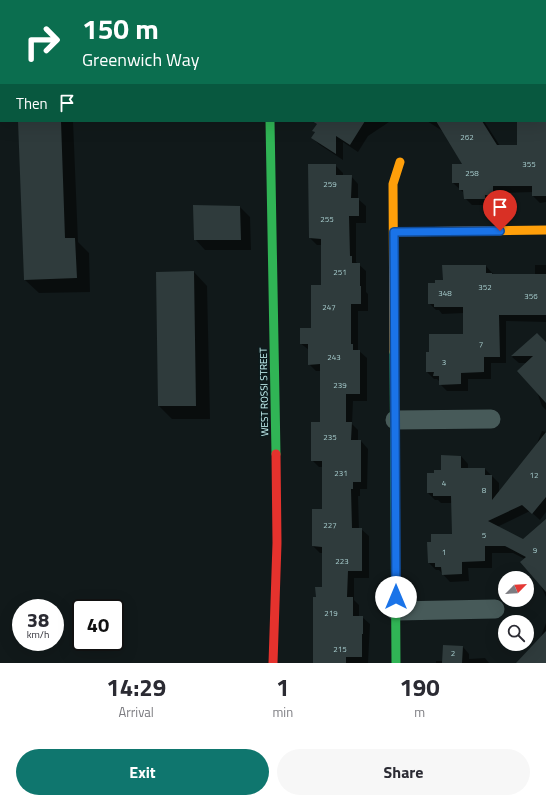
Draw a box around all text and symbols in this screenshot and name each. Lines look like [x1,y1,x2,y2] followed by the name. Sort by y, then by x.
[82,7,159,50] text: 150 m
[16,16,68,68] icon: right
[82,46,199,73] text: Greenwich Way
[16,92,48,115] text: Then
[56,92,78,114] icon: arrive
[460,131,474,143] house number: 262
[522,158,536,170] house number: 355
[465,167,479,179] house number: 258
[323,178,337,190] house number: 259
[483,190,517,231] pin
[489,196,511,218] icon: arrive
[320,213,334,225] house number: 255
[333,266,347,278] house number: 251
[478,281,492,293] house number: 352
[438,287,452,299] house number: 348
[524,290,538,302] house number: 356
[322,301,336,313] house number: 247
[479,338,483,350] house number: 7
[256,347,272,436] street label: WEST ROSSI STREET
[327,351,341,363] house number: 243
[442,356,446,368] house number: 3
[333,379,347,391] house number: 239
[323,431,337,443] house number: 235
[334,467,348,479] house number: 231
[530,469,538,481] house number: 12
[442,477,447,489] house number: 4
[482,484,487,496] house number: 8
[323,519,337,531] house number: 227
[482,529,487,541] house number: 5
[533,544,538,556] house number: 9
[442,546,446,558] house number: 1
[335,555,349,567] house number: 223
[498,571,534,607] north arrow
[498,571,534,651] map controls
[375,576,417,618] position arrow
[72,599,124,651] speed limit sign: 40
[27,604,49,635] text: 38
[324,607,338,619] house number: 219
[498,615,534,651] button: search
[27,627,49,642] text: km/h
[333,643,347,655] house number: 215
[451,647,455,659] house number: 2
[106,669,166,705] text: 14:29
[276,669,290,705] text: 1
[399,669,440,705] text: 190
[119,702,154,722] text: Arrival
[272,702,293,722] text: min
[414,702,425,722] text: m
[16,749,269,795] button: Exit
[277,749,530,795] button: Share

